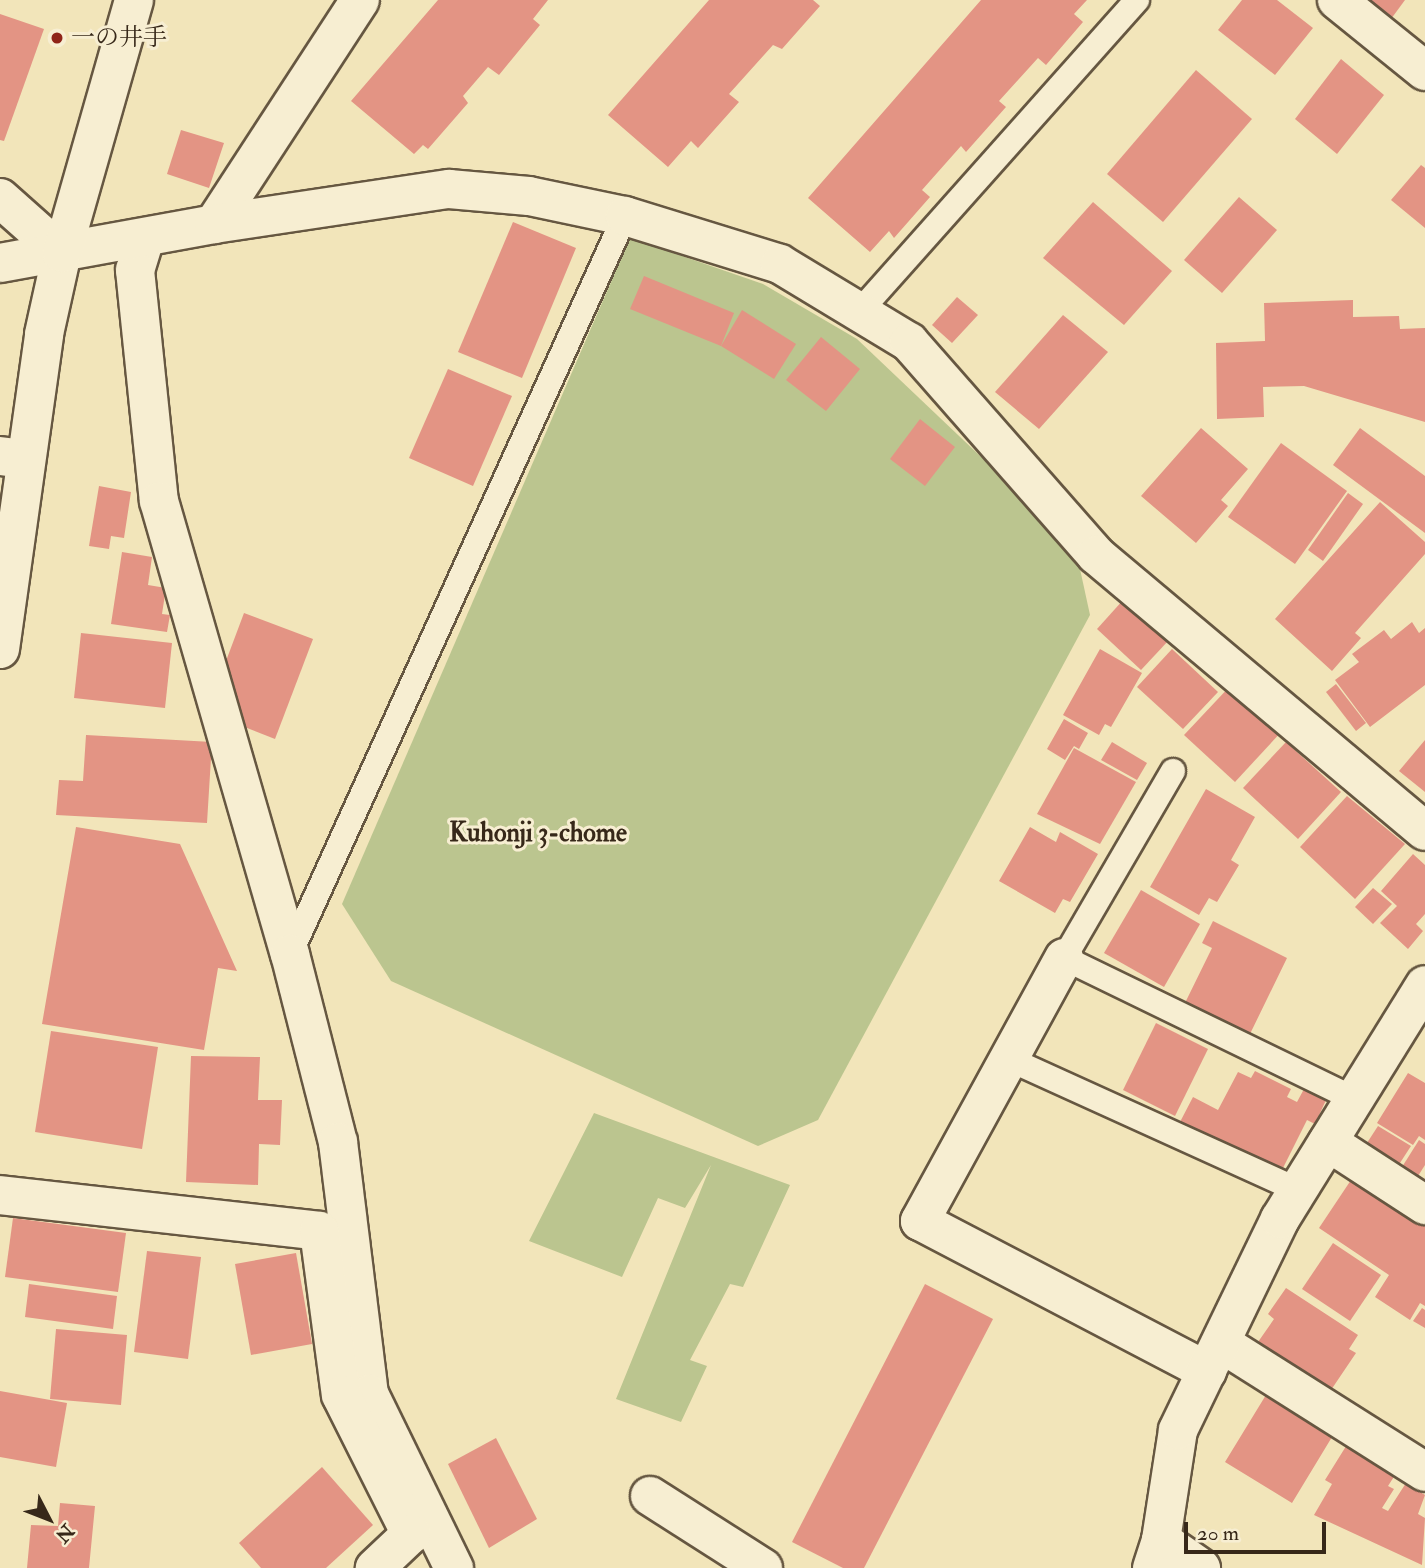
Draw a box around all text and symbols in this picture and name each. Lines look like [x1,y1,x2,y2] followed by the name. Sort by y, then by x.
[71,24,167,52] place label: 一の井手
[49,30,65,46] marker: 一の井手
[449,818,627,850] district label: Kuhonji 3-chome
[14,1484,84,1554] north arrow
[1187,1508,1329,1552] scale bar
[50,1519,79,1547] text: N
[1197,1520,1239,1547] text: 20 m

